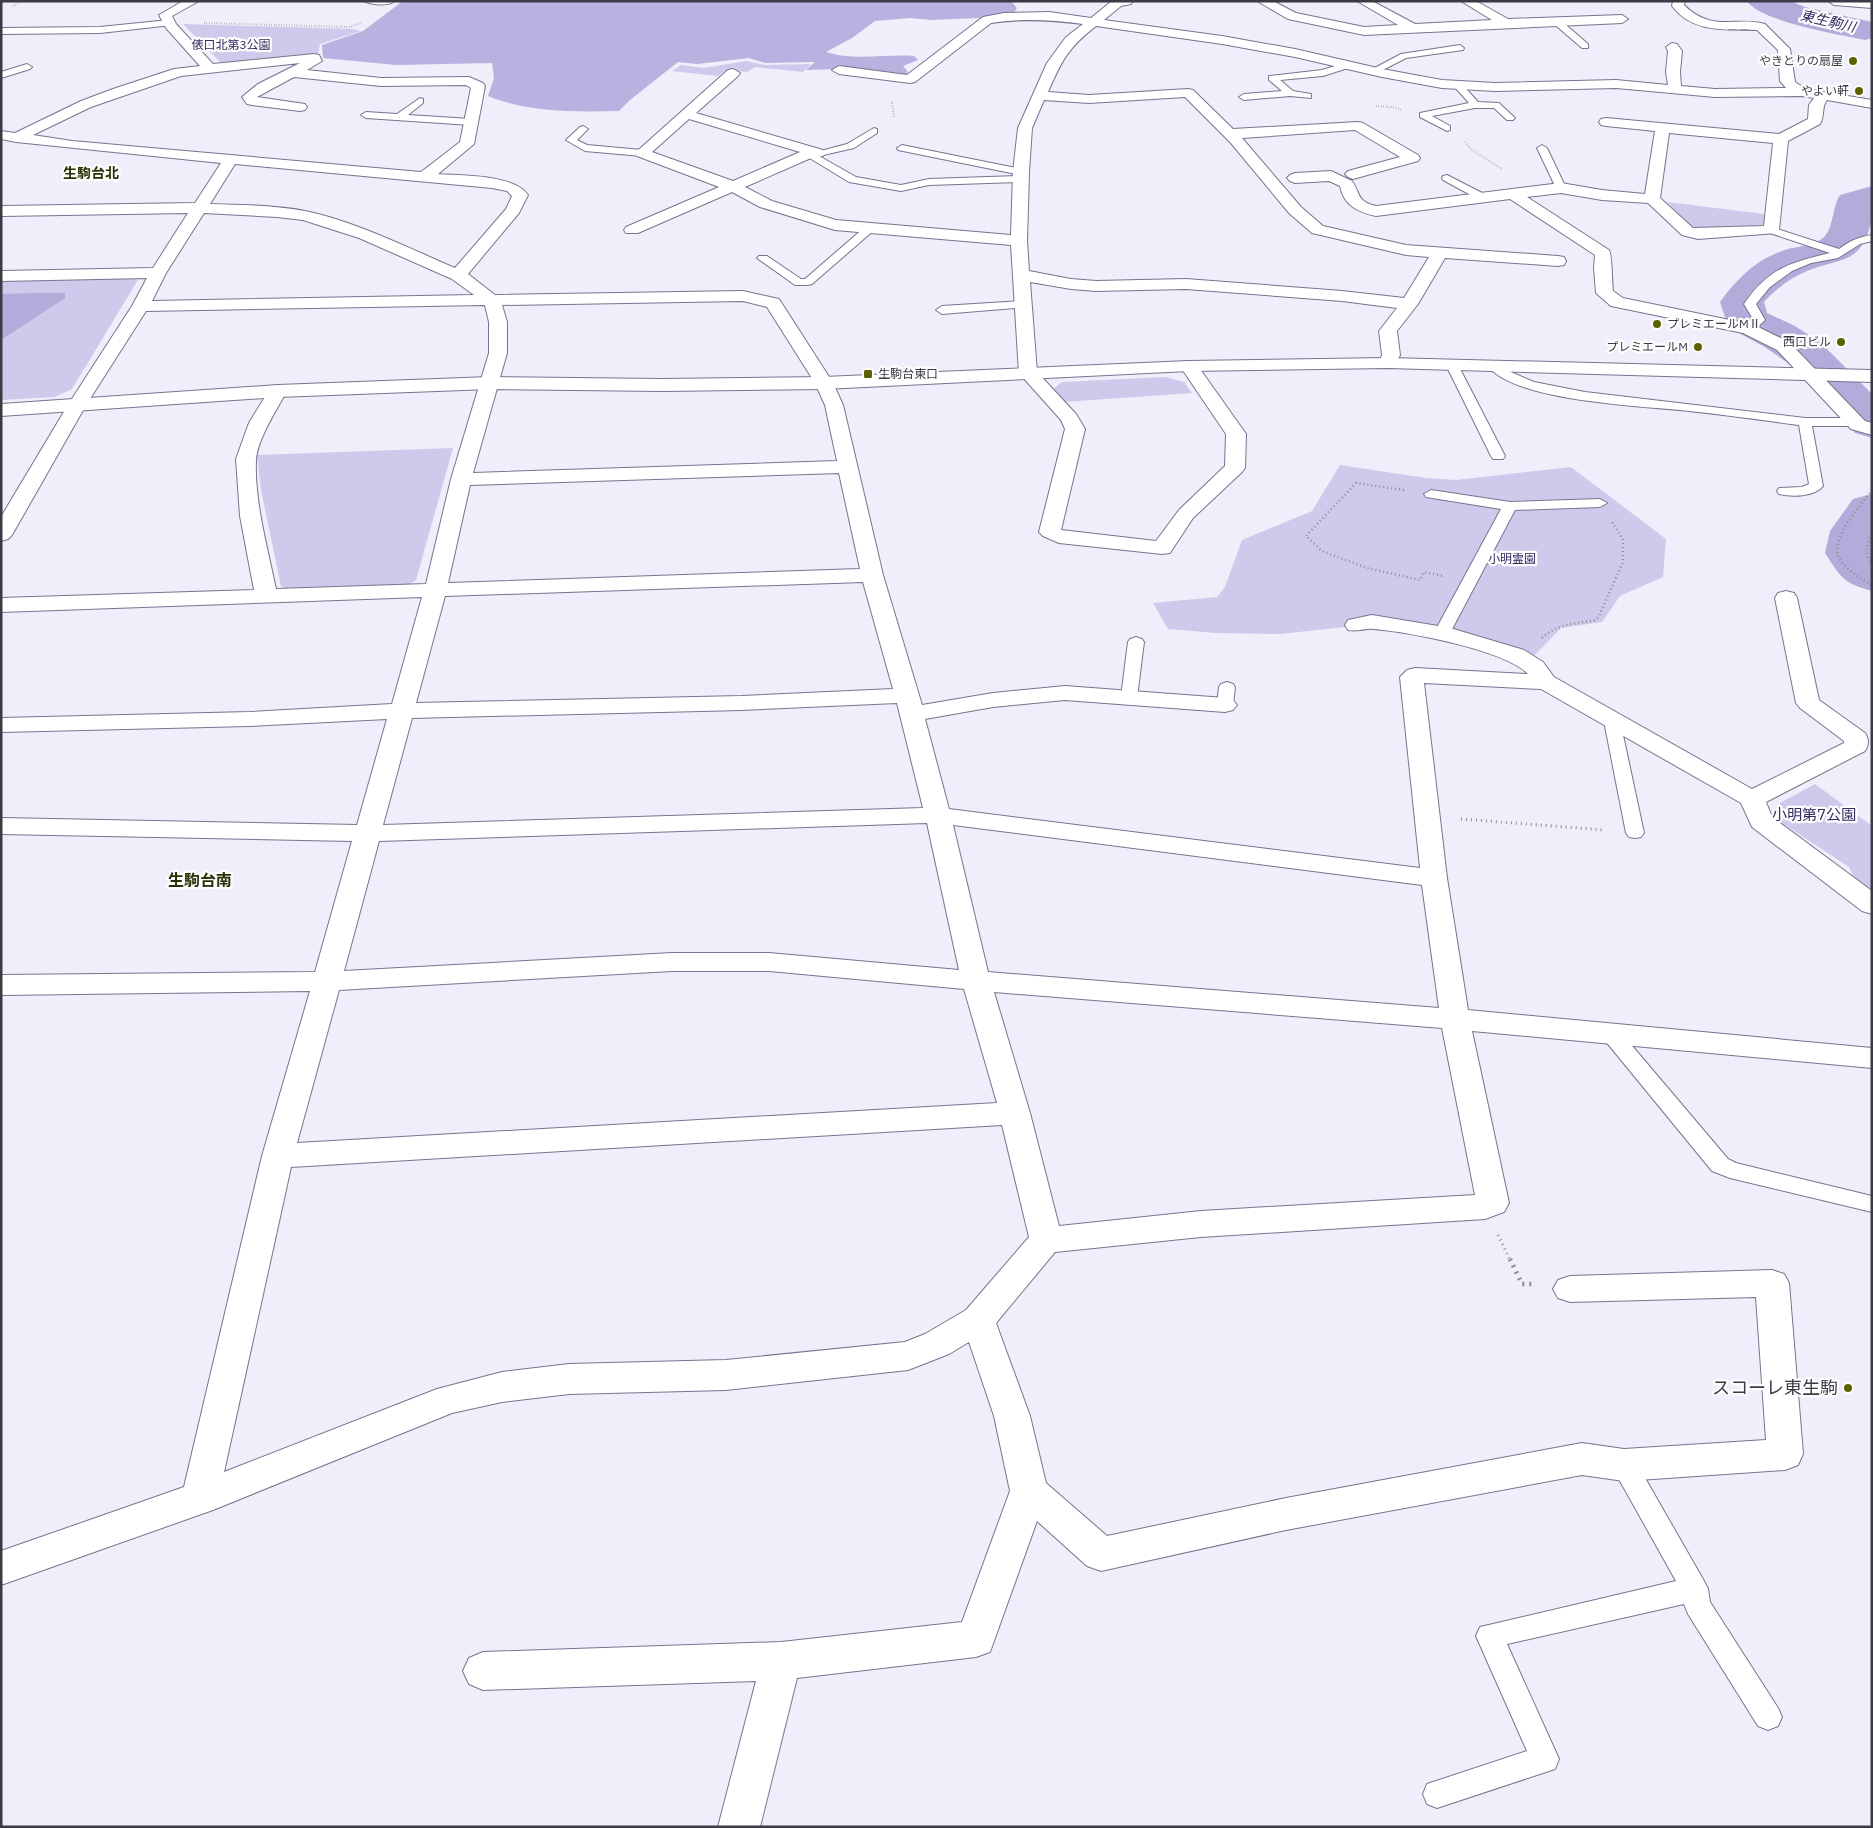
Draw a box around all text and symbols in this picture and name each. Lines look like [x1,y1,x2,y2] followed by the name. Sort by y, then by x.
[1799,6,1859,37] water label: 東生駒川
[191,37,271,52] park label: 俵口北第3公園
[1759,53,1843,68] place label: やきとりの扇屋
[1847,55,1859,67] marker: やきとりの扇屋
[1801,83,1849,98] place label: やよい軒
[1853,85,1865,97] marker: やよい軒
[63,164,119,182] district label: 生駒台北
[1667,316,1761,331] place label: プレミエールMⅡ
[1651,318,1663,330] marker: プレミエールMⅡ
[1783,334,1831,349] place label: 西口ビル
[1835,336,1847,348] marker: 西口ビル
[1606,339,1688,354] place label: プレミエールM
[1692,341,1704,353] marker: プレミエールM
[878,366,938,381] place label: 生駒台東口
[862,368,874,380] marker: 生駒台東口
[1488,551,1536,566] park label: 小明霊園
[1772,805,1856,824] park label: 小明第7公園
[168,870,232,890] district label: 生駒台南
[1712,1376,1838,1399] place label: スコーレ東生駒
[1842,1382,1854,1394] marker: スコーレ東生駒

